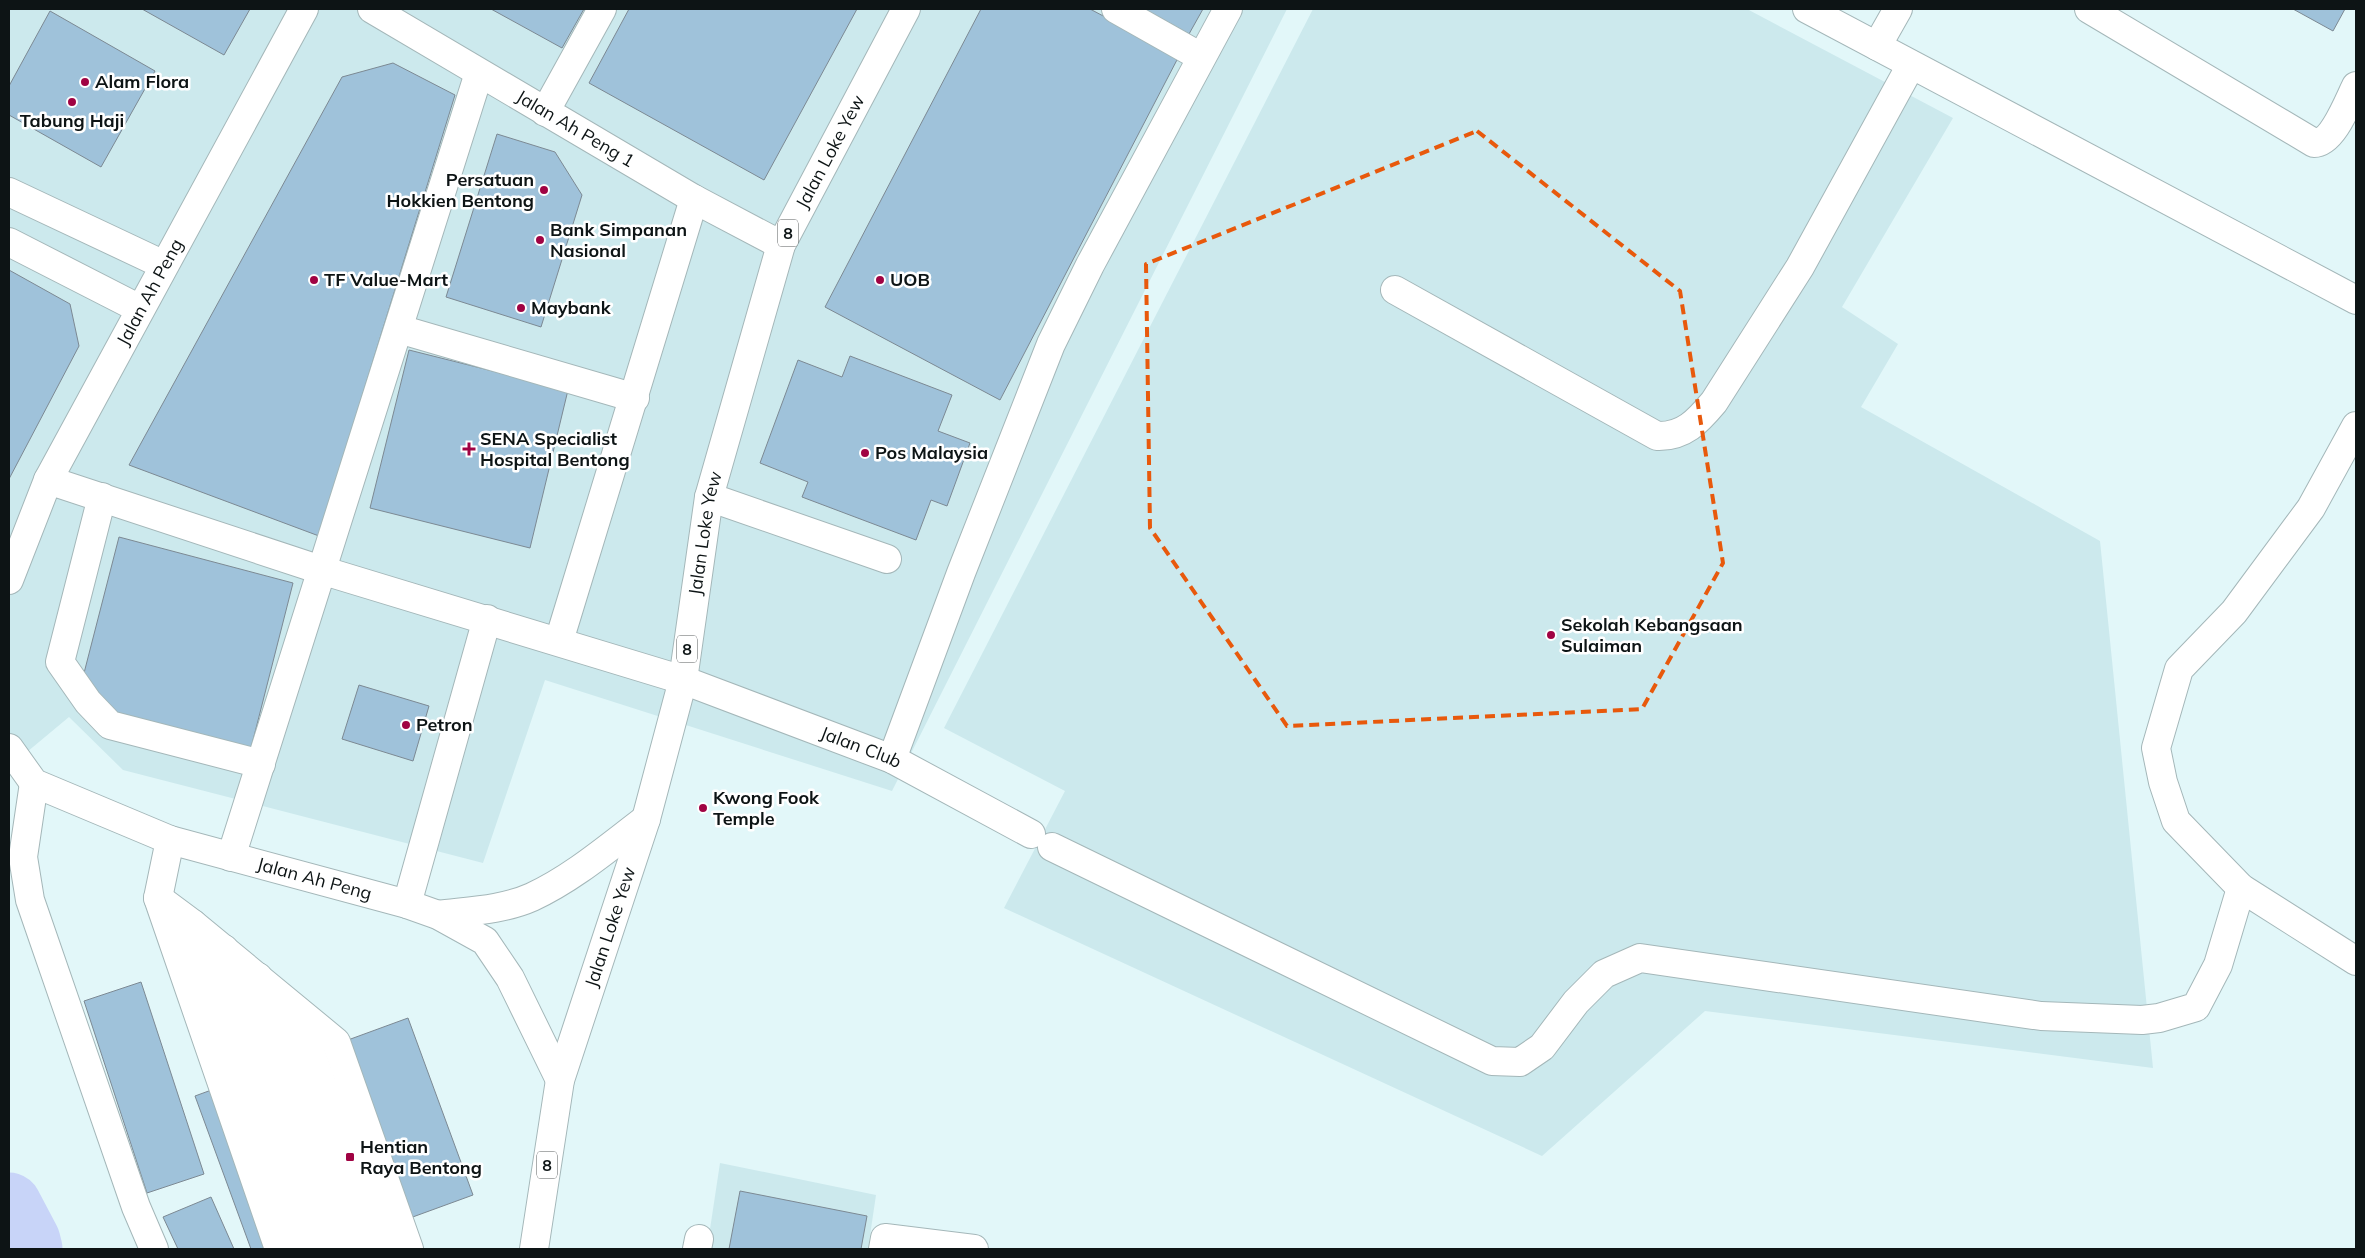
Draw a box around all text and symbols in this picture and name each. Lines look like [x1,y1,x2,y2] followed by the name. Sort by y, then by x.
[95,70,189,93] place label: Alam Flora
[79,76,91,88] marker: Alam Flora
[512,85,639,172] street label: Jalan Ah Peng 1
[790,90,870,212] street label: Jalan Loke Yew
[66,96,78,108] marker: Tabung Haji
[20,109,124,132] place label: Tabung Haji
[387,168,534,212] place label: Persatuan Hokkien Bentong
[538,184,550,196] marker: Persatuan Hokkien Bentong
[550,218,687,262] place label: Bank Simpanan Nasional
[778,220,798,247] road number: 8
[534,234,546,246] marker: Bank Simpanan Nasional
[111,235,188,349] street label: Jalan Ah Peng
[324,268,448,291] place label: TF Value-Mart
[890,268,930,291] place label: UOB
[308,274,320,286] marker: TF Value-Mart
[874,274,886,286] marker: UOB
[531,296,612,319] place label: Maybank
[515,302,527,314] marker: Maybank
[480,427,630,471] place label: SENA Specialist Hospital Bentong
[875,441,988,464] place label: Pos Malaysia
[462,442,476,456] marker: SENA Specialist Hospital Bentong
[859,447,871,459] marker: Pos Malaysia
[683,468,727,597] street label: Jalan Loke Yew
[1561,613,1743,657] place label: Sekolah Kebangsaan Sulaiman
[1545,629,1557,641] marker: Sekolah Kebangsaan Sulaiman
[677,636,697,662] road number: 8
[416,713,473,736] place label: Petron
[400,719,412,731] marker: Petron
[817,721,906,773] street label: Jalan Club
[713,786,820,830] place label: Kwong Fook Temple
[697,802,709,814] marker: Kwong Fook Temple
[254,852,375,905] street label: Jalan Ah Peng
[579,863,641,990] street label: Jalan Loke Yew
[360,1135,482,1179] place label: Hentian Raya Bentong
[344,1151,356,1163] marker: Hentian Raya Bentong
[537,1152,557,1178] road number: 8

